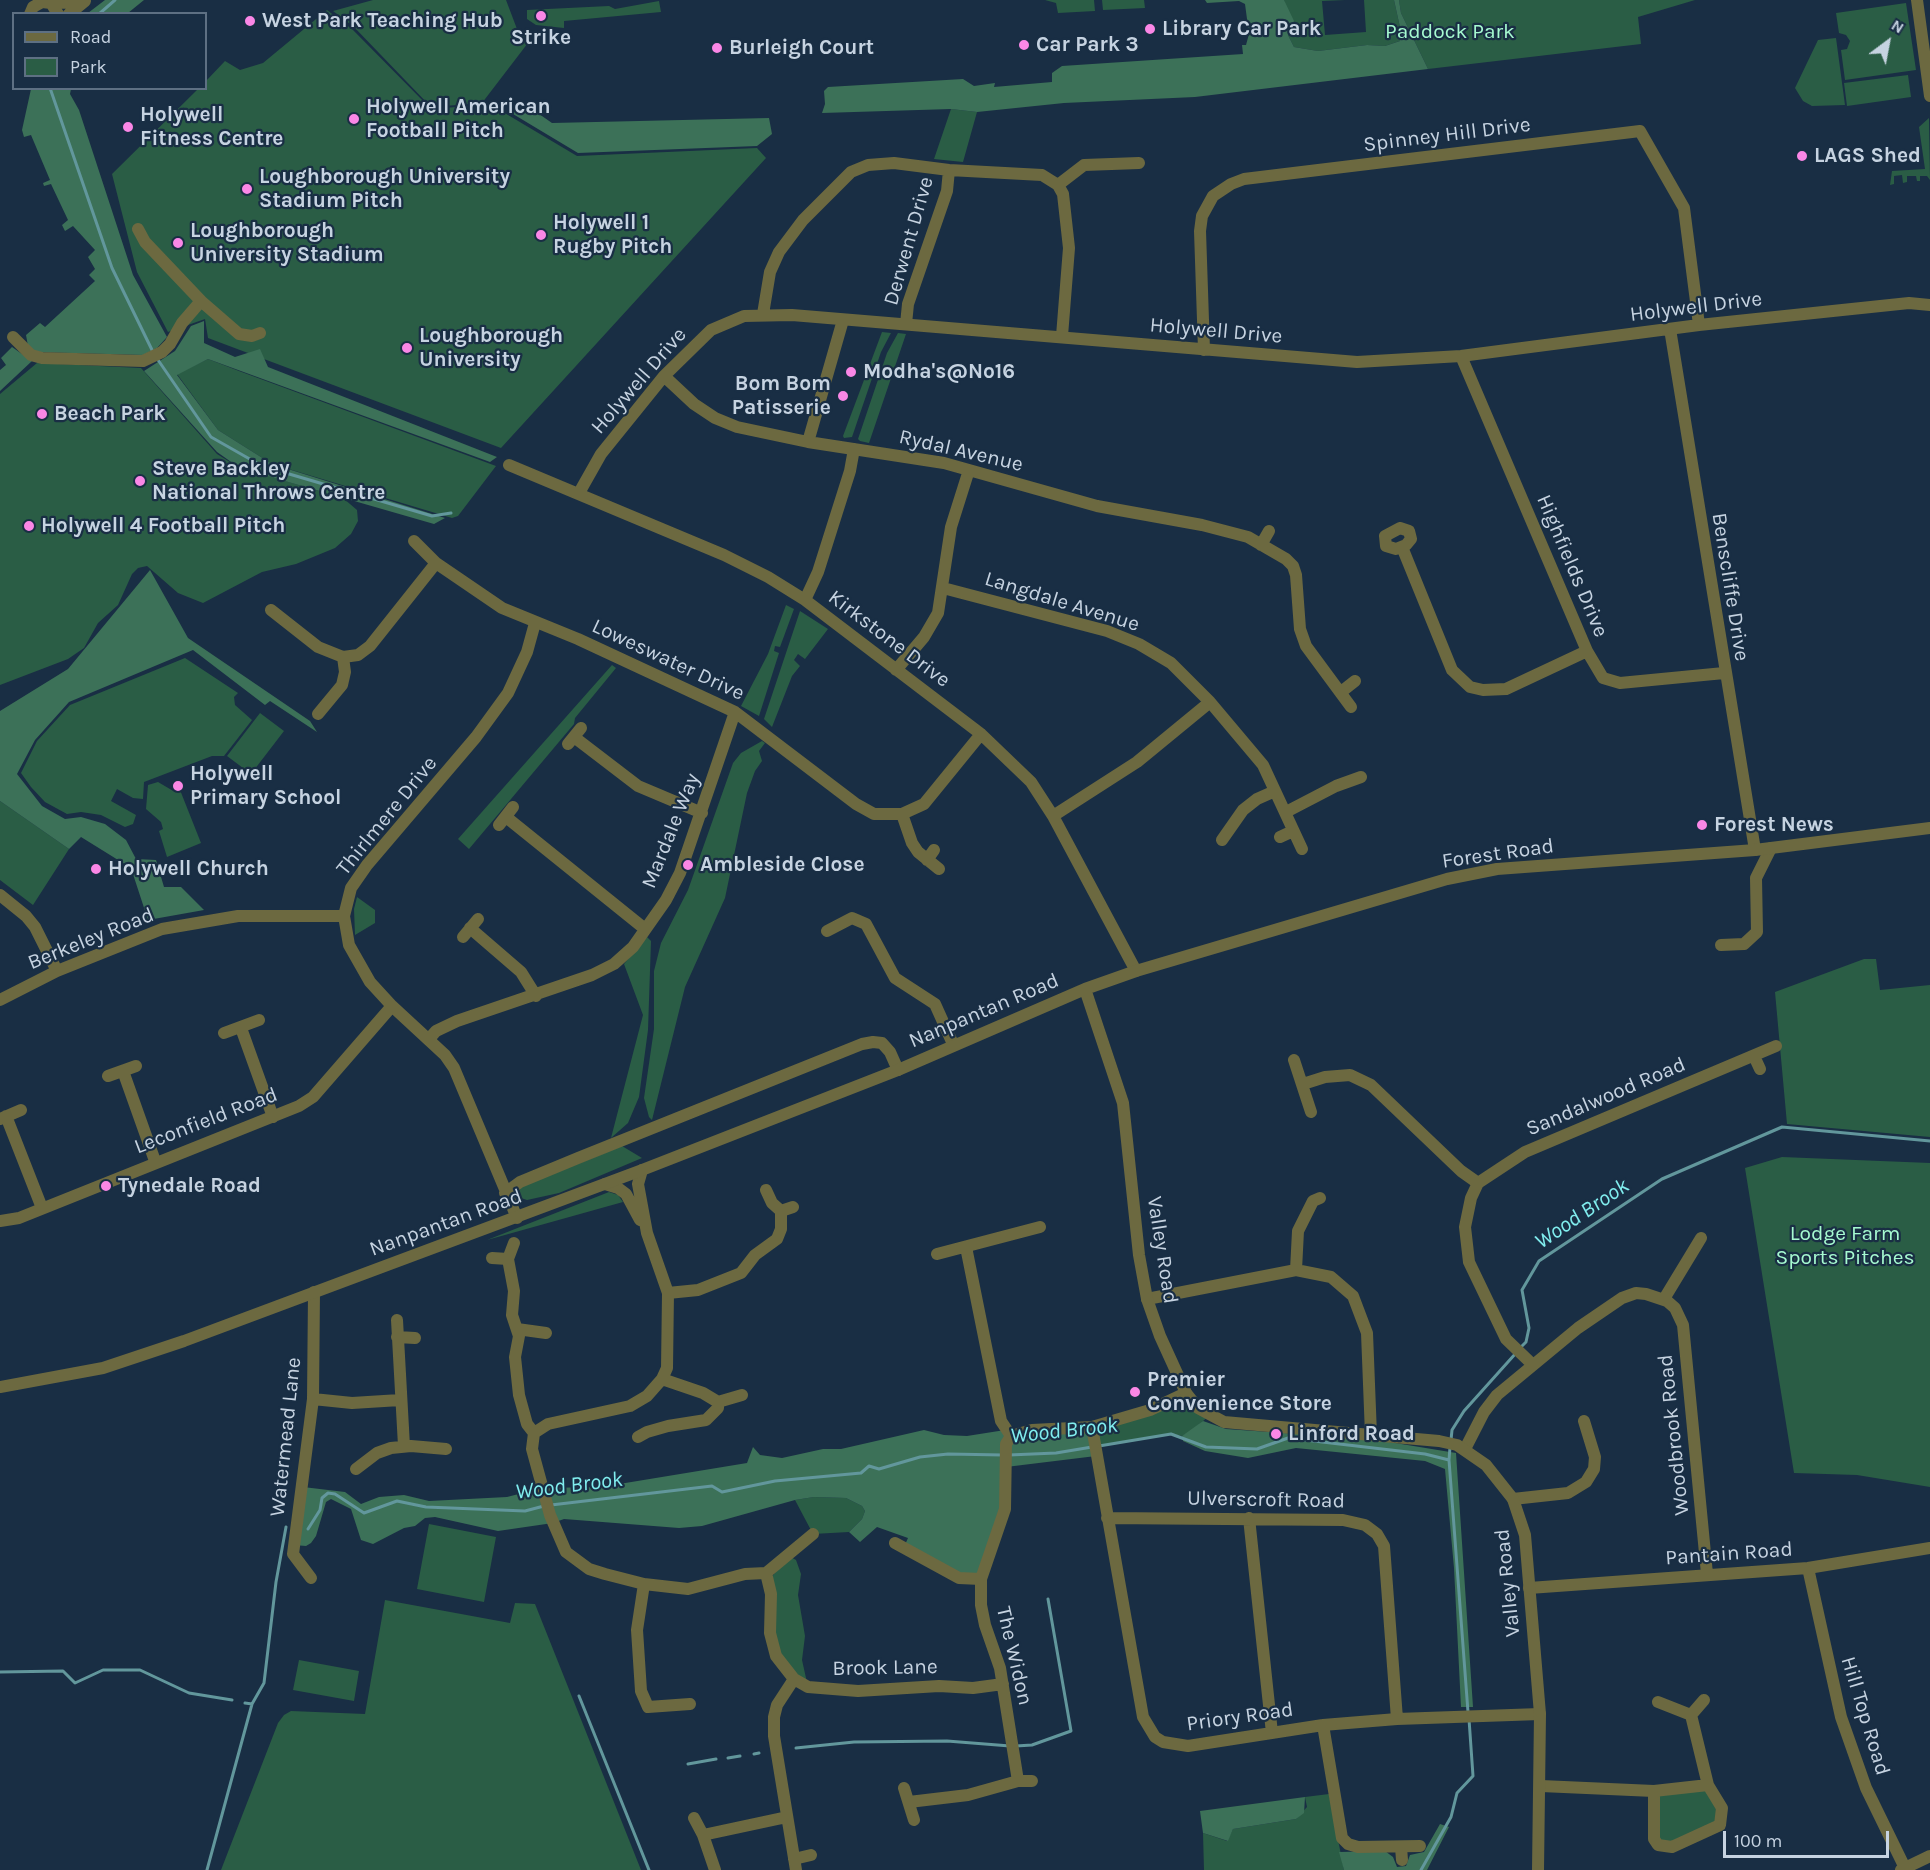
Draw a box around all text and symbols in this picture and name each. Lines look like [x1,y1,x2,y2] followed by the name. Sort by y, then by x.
[262,8,503,34] place label: West Park Teaching Hub
[534,9,548,23] marker: Strike
[12,12,207,90] legend
[1858,12,1918,72] north arrow
[243,14,257,28] marker: West Park Teaching Hub
[1888,15,1908,37] text: N
[1162,16,1321,42] place label: Library Car Park
[1385,19,1515,45] park label: Paddock Park
[1143,22,1157,36] marker: Library Car Park
[511,25,571,51] place label: Strike
[70,26,111,48] text: Road
[1036,32,1139,58] place label: Car Park 3
[729,35,874,61] place label: Burleigh Court
[1017,38,1031,52] marker: Car Park 3
[710,41,724,55] marker: Burleigh Court
[70,56,107,78] text: Park
[366,94,551,144] place label: Holywell American Football Pitch
[140,102,284,152] place label: Holywell Fitness Centre
[347,112,361,126] marker: Holywell American Football Pitch
[1362,112,1532,158] street label: Spinney Hill Drive
[121,120,135,134] marker: Holywell Fitness Centre
[1814,143,1921,169] place label: LAGS Shed
[1795,149,1809,163] marker: LAGS Shed
[259,164,510,214] place label: Loughborough University Stadium Pitch
[879,174,939,308] street label: Derwent Drive
[240,182,254,196] marker: Loughborough University Stadium Pitch
[553,210,672,260] place label: Holywell 1 Rugby Pitch
[190,218,384,268] place label: Loughborough University Stadium
[534,228,548,242] marker: Holywell 1 Rugby Pitch
[171,236,185,250] marker: Loughborough University Stadium
[1628,286,1764,328] street label: Holywell Drive
[1149,313,1283,349] street label: Holywell Drive
[419,323,563,373] place label: Loughborough University
[586,323,692,439] street label: Holywell Drive
[400,341,414,355] marker: Loughborough University
[863,359,1015,385] place label: Modha's@No16
[844,365,858,379] marker: Modha's@No16
[732,371,831,421] place label: Bom Bom Patisserie
[836,389,850,403] marker: Bom Bom Patisserie
[54,401,166,427] place label: Beach Park
[35,407,49,421] marker: Beach Park
[896,424,1026,478] street label: Rydal Avenue
[152,456,385,506] place label: Steve Backley National Throws Centre
[133,474,147,488] marker: Steve Backley National Throws Centre
[1531,491,1613,641] street label: Highfields Drive
[1706,511,1754,663] street label: Benscliffe Drive
[41,513,285,539] place label: Holywell 4 Football Pitch
[22,519,36,533] marker: Holywell 4 Football Pitch
[981,566,1143,638] street label: Langdale Avenue
[823,585,955,693] street label: Kirkstone Drive
[588,614,748,706] street label: Loweswater Drive
[331,751,443,881] street label: Thirlmere Drive
[190,761,341,811] place label: Holywell Primary School
[636,770,706,892] street label: Mardale Way
[171,779,185,793] marker: Holywell Primary School
[1714,812,1834,838] place label: Forest News
[1695,818,1709,832] marker: Forest News
[1441,834,1555,874] street label: Forest Road
[700,852,865,878] place label: Ambleside Close
[108,856,269,882] place label: Holywell Church
[681,858,695,872] marker: Ambleside Close
[89,862,103,876] marker: Holywell Church
[24,902,158,976] street label: Berkeley Road
[905,968,1063,1054] street label: Nanpantan Road
[1522,1052,1690,1142] street label: Sandalwood Road
[131,1082,281,1160] street label: Leconfield Road
[118,1173,261,1199] place label: Tynedale Road
[1530,1173,1634,1255] water label: Wood Brook
[99,1179,113,1193] marker: Tynedale Road
[366,1184,526,1262] street label: Nanpantan Road
[1141,1195,1183,1305] street label: Valley Road
[1775,1221,1915,1271] park label: Lodge Farm Sports Pitches
[1653,1353,1695,1517] street label: Woodbrook Road
[265,1356,307,1518] street label: Watermead Lane
[1147,1367,1332,1417] place label: Premier Convenience Store
[1128,1385,1142,1399] marker: Premier Convenience Store
[1009,1412,1119,1450] water label: Wood Brook
[1288,1421,1415,1447] place label: Linford Road
[1269,1427,1283,1441] marker: Linford Road
[514,1466,624,1506] water label: Wood Brook
[1187,1486,1345,1514] street label: Ulverscroft Road
[1490,1528,1526,1638] street label: Valley Road
[1664,1537,1794,1571] street label: Pantain Road
[990,1604,1038,1708] street label: The Widon
[832,1654,938,1682] street label: Brook Lane
[1835,1654,1895,1778] street label: Hill Top Road
[1185,1697,1295,1737] street label: Priory Road
[1726,1819,1892,1857] scale bar
[1734,1830,1782,1852] text: 100 m

